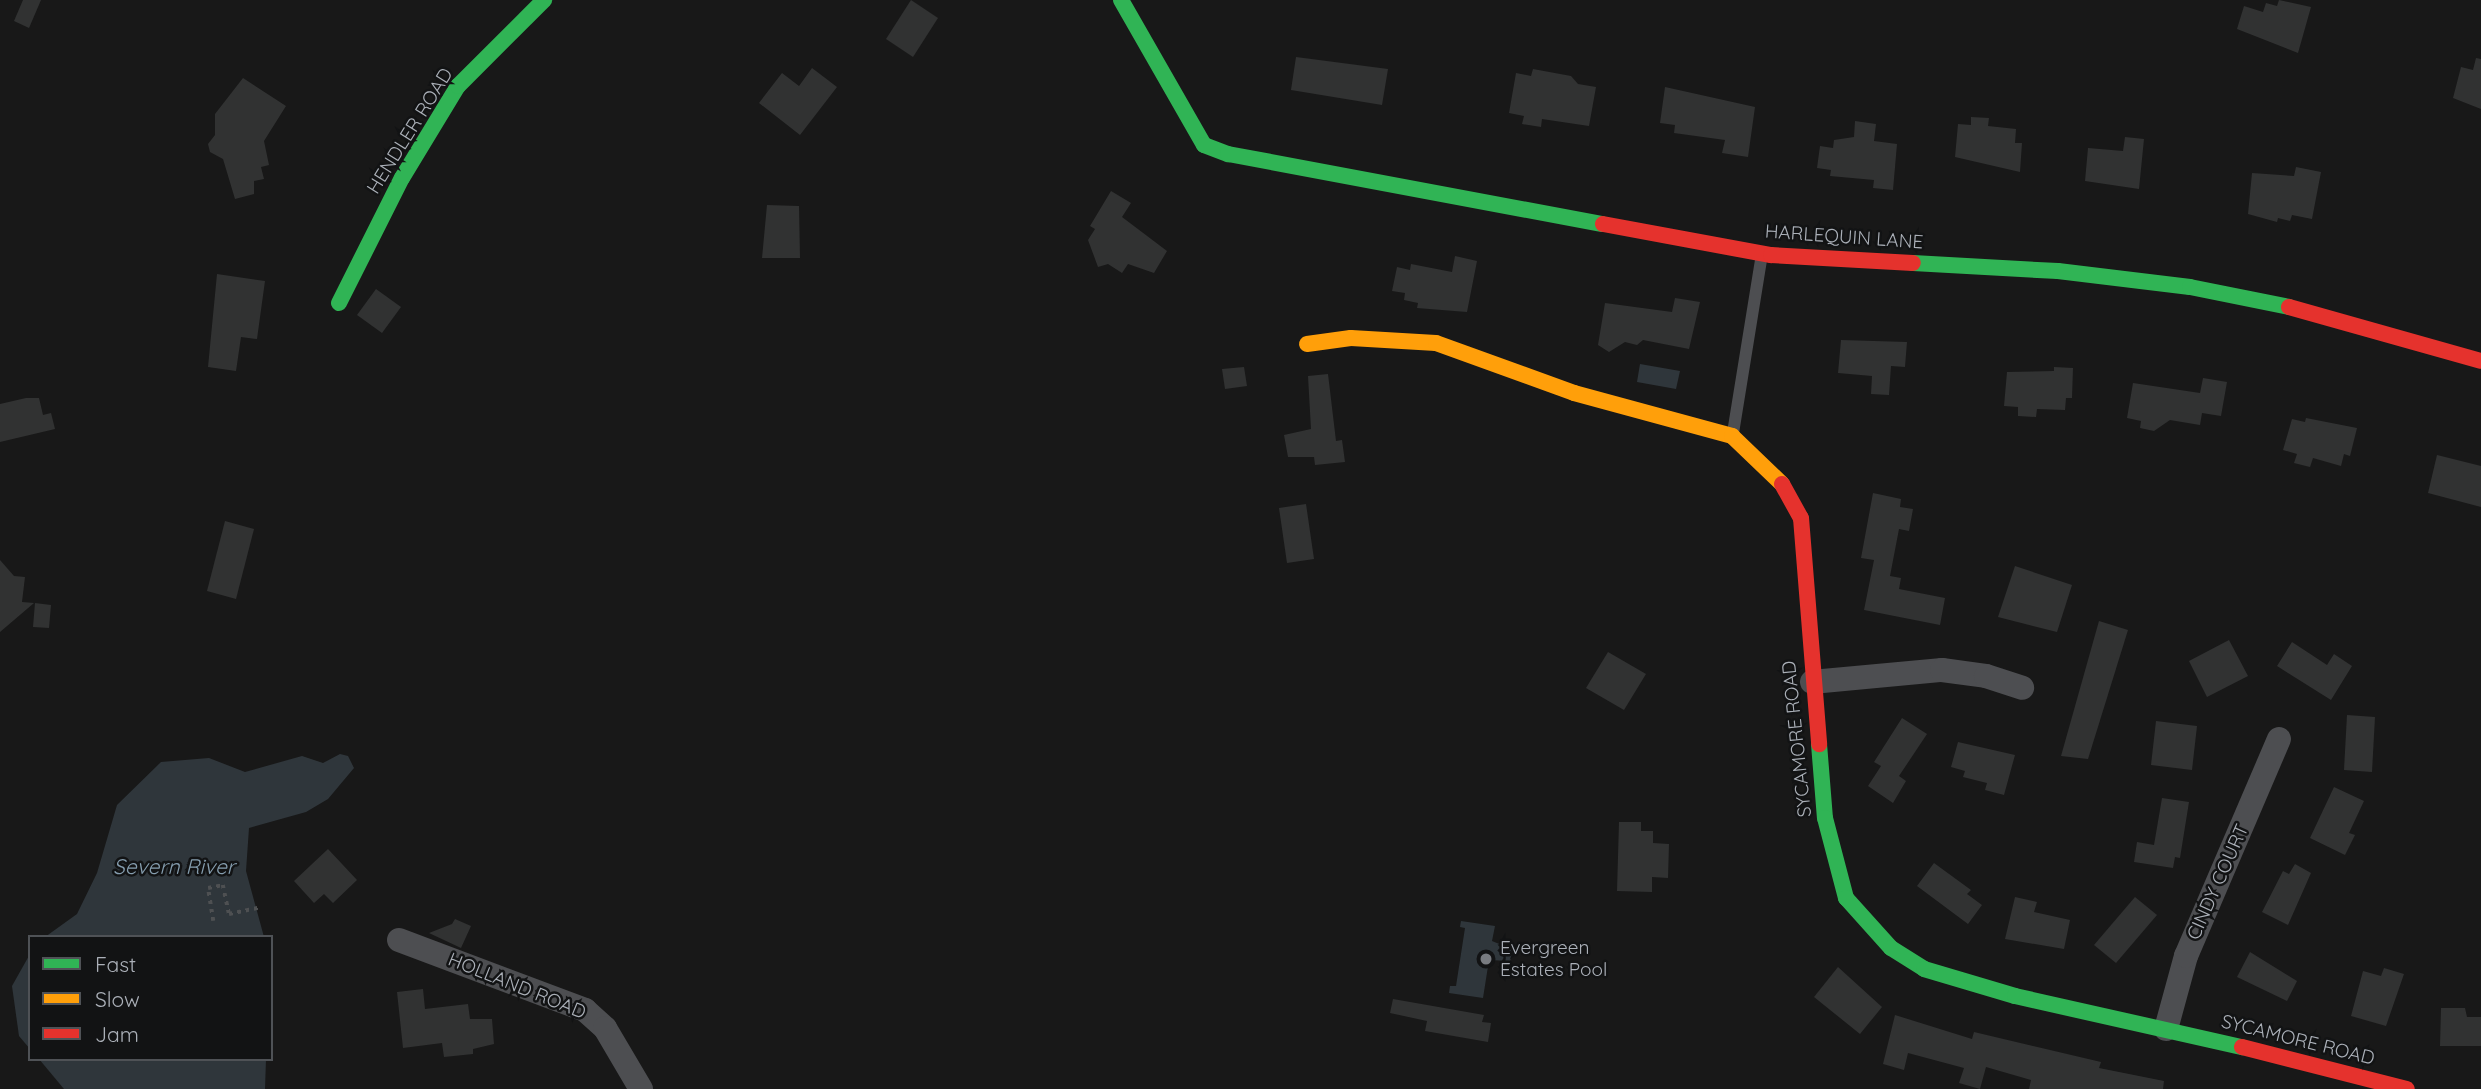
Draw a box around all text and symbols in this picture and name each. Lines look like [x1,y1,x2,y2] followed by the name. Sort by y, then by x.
[362,64,458,198] street label: HENDLER ROAD
[1764,220,1924,254] street label: HARLEQUIN LANE
[1777,660,1817,818] street label: SYCAMORE ROAD
[2182,821,2254,943] street label: CINDY COURT
[113,853,235,879] water label: Severn River
[28,935,273,1061] legend
[1500,937,1607,981] place label: Evergreen Estates Pool
[445,948,589,1024] street label: HOLLAND ROAD
[95,951,136,977] text: Fast
[1478,951,1494,967] marker: Evergreen Estates Pool
[95,986,140,1012] text: Slow
[2219,1010,2377,1070] street label: SYCAMORE ROAD
[95,1021,139,1047] text: Jam

